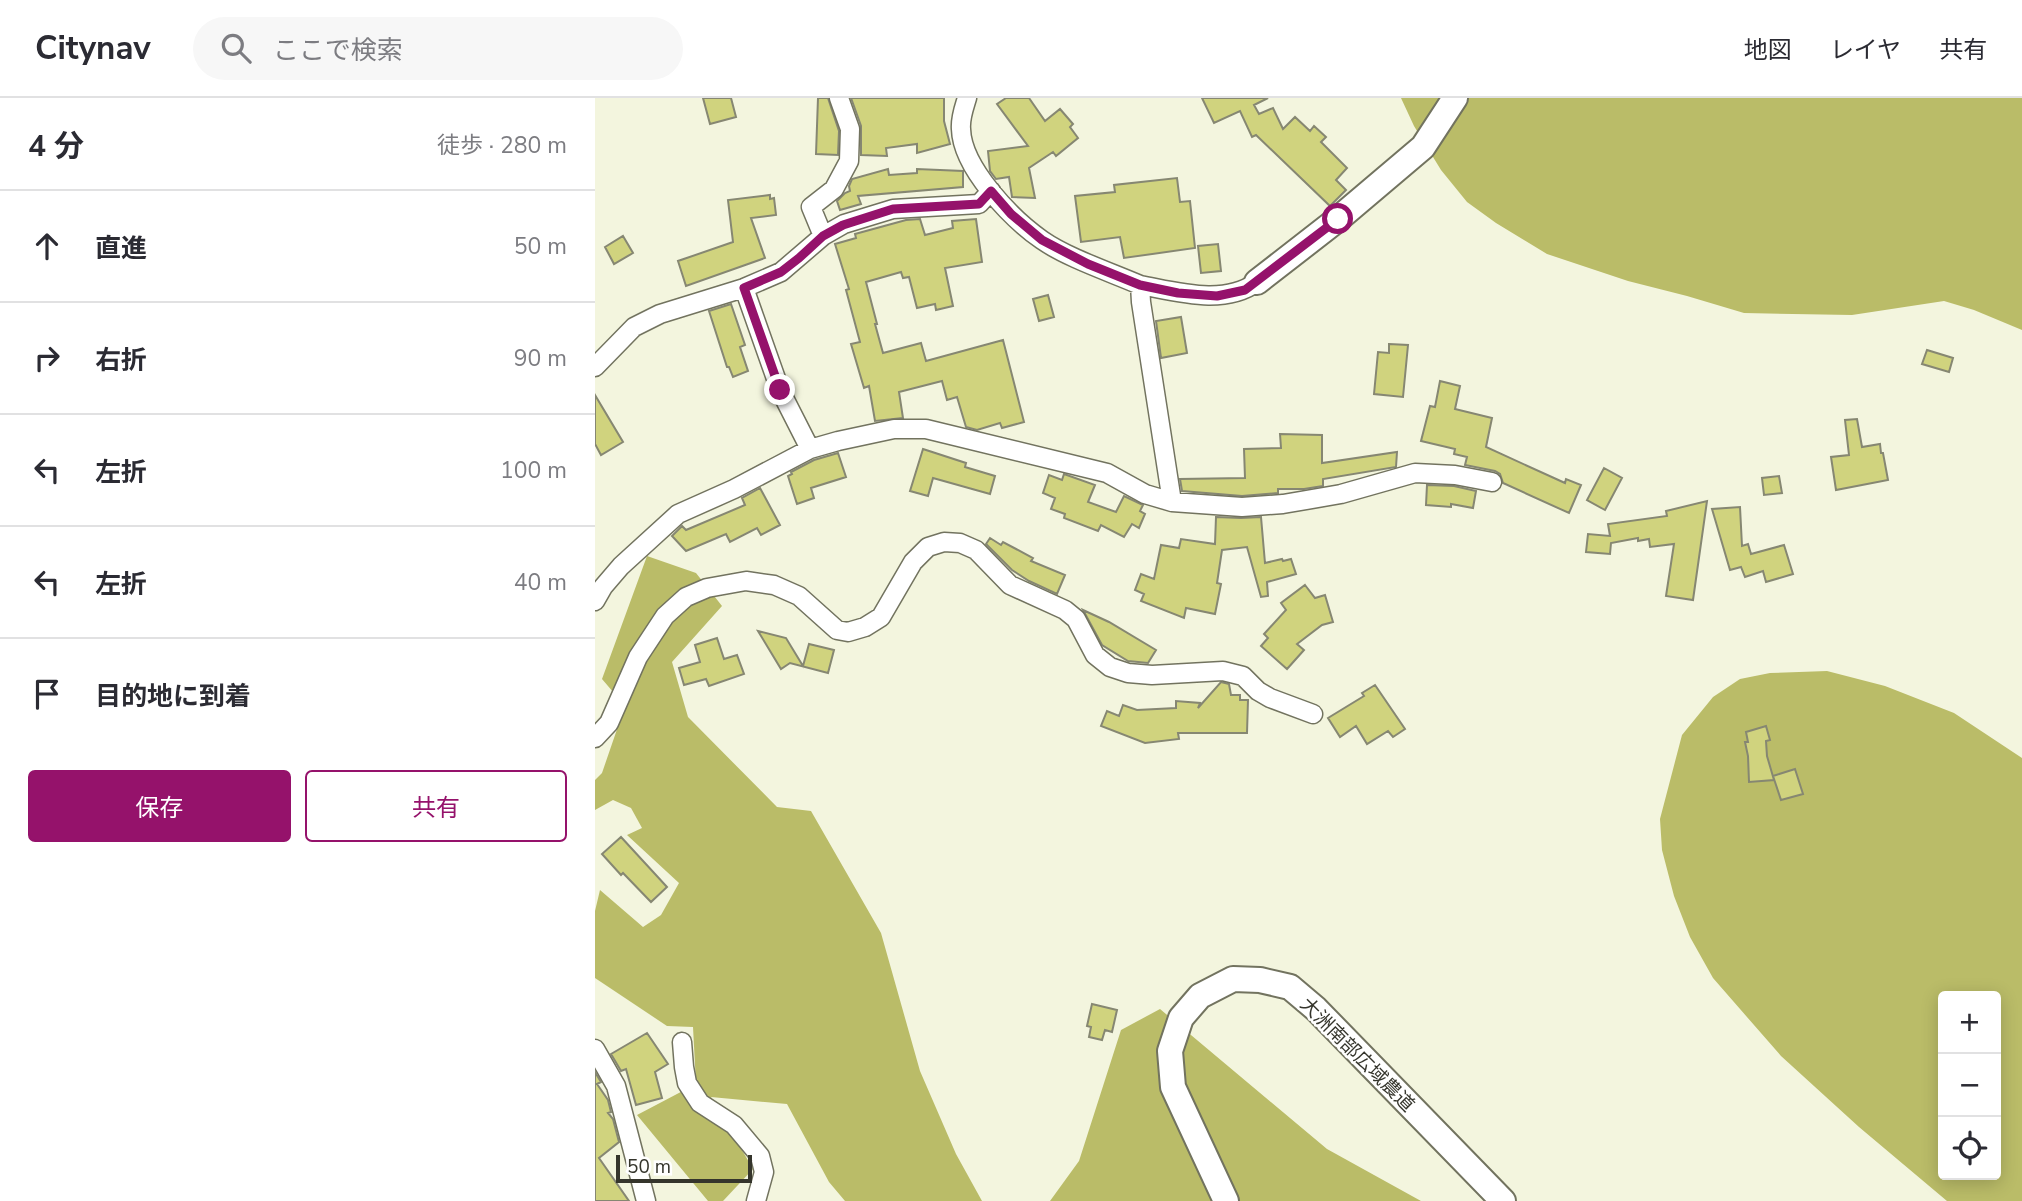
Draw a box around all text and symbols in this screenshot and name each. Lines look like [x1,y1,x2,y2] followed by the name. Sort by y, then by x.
[193,17,683,80] search box
[35,26,151,71] text: Citynav
[217,29,255,67] icon: search
[273,33,403,68] text: ここで検索
[1744,34,1792,66] text: 地図
[1830,34,1901,66] text: レイヤ
[1939,34,1987,66] text: 共有
[28,126,84,167] text: 4 分
[437,130,567,161] text: 徒歩 · 280 m
[1322,203,1353,234] route start
[28,227,66,265] icon: ahead
[95,231,147,266] text: 直進
[514,231,567,262] text: 50 m
[28,339,66,377] icon: right
[95,343,147,378] text: 右折
[514,343,567,374] text: 90 m
[764,374,795,405] route end
[28,451,66,489] icon: left
[95,455,147,490] text: 左折
[500,455,567,486] text: 100 m
[28,563,66,601] icon: left
[95,567,147,602] text: 左折
[514,567,567,598] text: 40 m
[28,675,66,713] icon: arrive
[95,679,251,714] text: 目的地に到着
[28,770,291,842] button: 保存
[305,770,567,842] button: 共有
[1938,991,2001,1180] map controls
[1938,991,2001,1054] button: +
[1294,992,1420,1118] street label: 大洲南部広域農道
[1938,1054,2001,1117] button: −
[1938,1117,2001,1180] button: locate
[616,1152,753,1184] scale bar
[627,1154,671,1180] text: 50 m

